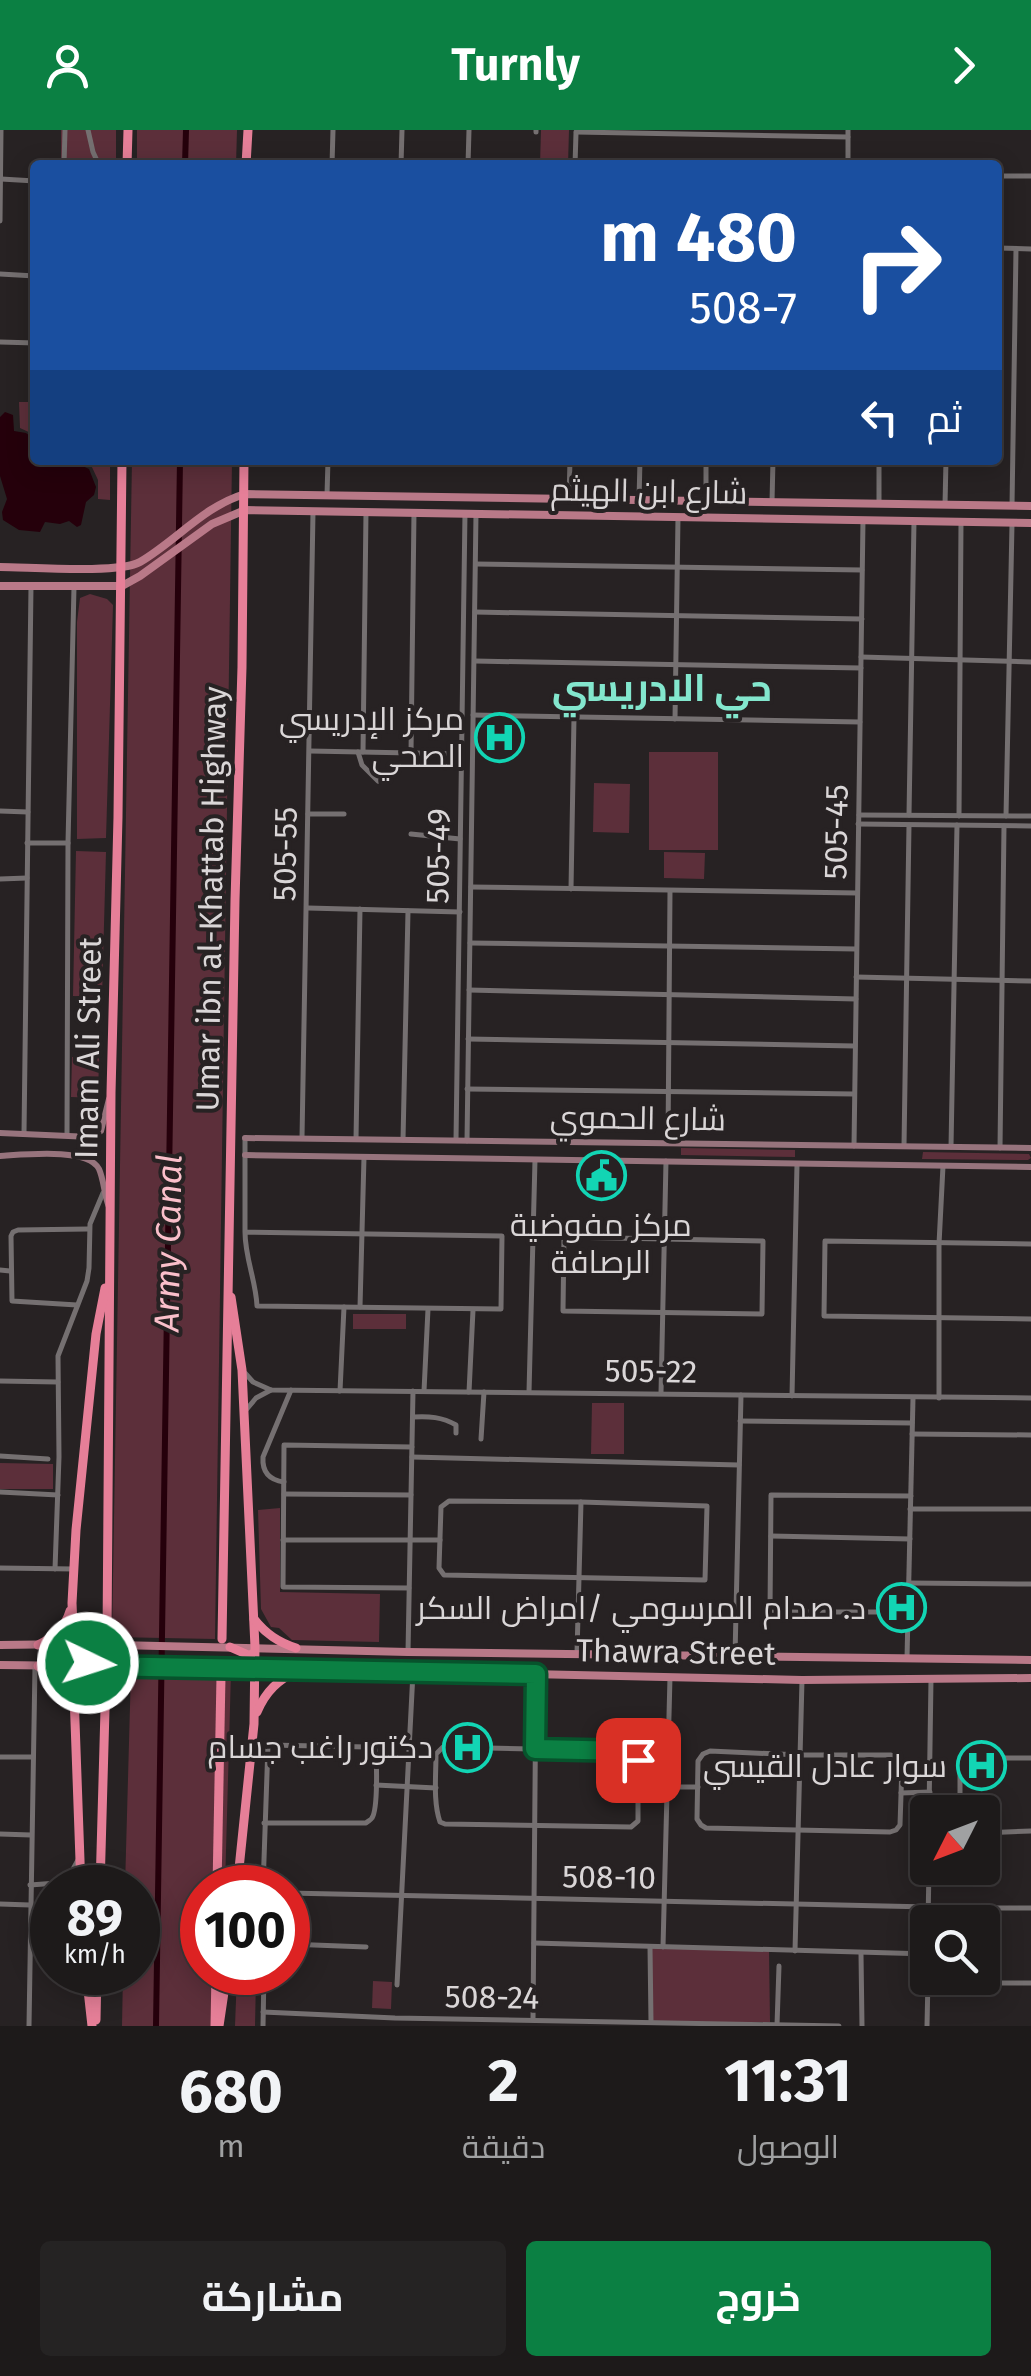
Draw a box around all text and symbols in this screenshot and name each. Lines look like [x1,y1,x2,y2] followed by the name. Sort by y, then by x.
[40,38,95,93] icon: person
[451,38,580,92] text: Turnly
[936,38,991,93] icon: forward
[600,196,797,280] text: 480 m
[832,200,962,330] icon: right
[689,281,797,335] text: 508-7
[852,390,907,445] icon: left
[927,396,962,442] text: ثم
[550,470,748,515] street label: شارع ابن الهيثم
[552,665,772,719] district label: حي الادريسي
[188,686,234,1112] street label: Umar ibn al-Khattab Highway
[279,700,464,781] place label: مركز الإدريسي الصحي
[473,711,525,763] hospital icon: مركز الإدريسي الصحي
[816,784,856,880] street label: 505-45
[265,806,305,902] street label: 505-55
[418,808,458,904] street label: 505-49
[67,936,109,1159] street label: Imam Ali Street
[550,1097,726,1145] street label: شارع الحموي
[575,1149,627,1201] public building icon: مركز مفوضية الرصافة
[145,1154,191,1334] water label: Army Canal
[510,1206,692,1281] place label: مركز مفوضية الرصافة
[604,1351,698,1391] street label: 505-22
[875,1582,927,1634] hospital icon: د. صدام المرسومي /امراض السكر
[415,1589,866,1633] place label: د. صدام المرسومي /امراض السكر
[36,1611,140,1715] position arrow
[576,1631,776,1673] street label: Thawra Street
[596,1718,681,1803] pin
[442,1721,494,1773] hospital icon: دكتور راغب جسام
[207,1728,433,1769] place label: دكتور راغب جسام
[611,1733,666,1788] icon: arrive
[956,1740,1008,1792] hospital icon: سوار عادل القيسي
[703,1747,947,1790] place label: سوار عادل القيسي
[910,1795,1000,1885] north arrow
[910,1795,1000,1995] map controls
[562,1857,656,1897] street label: 508-10
[180,1865,310,1995] speed limit sign: 100
[67,1888,123,1948] text: 89
[910,1905,1000,1995] button: search
[64,1940,126,1970] text: km/h
[444,1977,540,2017] street label: 508-24
[488,2045,519,2117] text: 2
[724,2045,852,2117] text: 11:31
[179,2056,283,2128] text: 680
[217,2127,245,2165] text: m
[462,2128,545,2166] text: دقيقة
[737,2128,839,2166] text: الوصول
[40,2241,506,2356] button: مشاركة
[526,2241,991,2356] button: خروج

